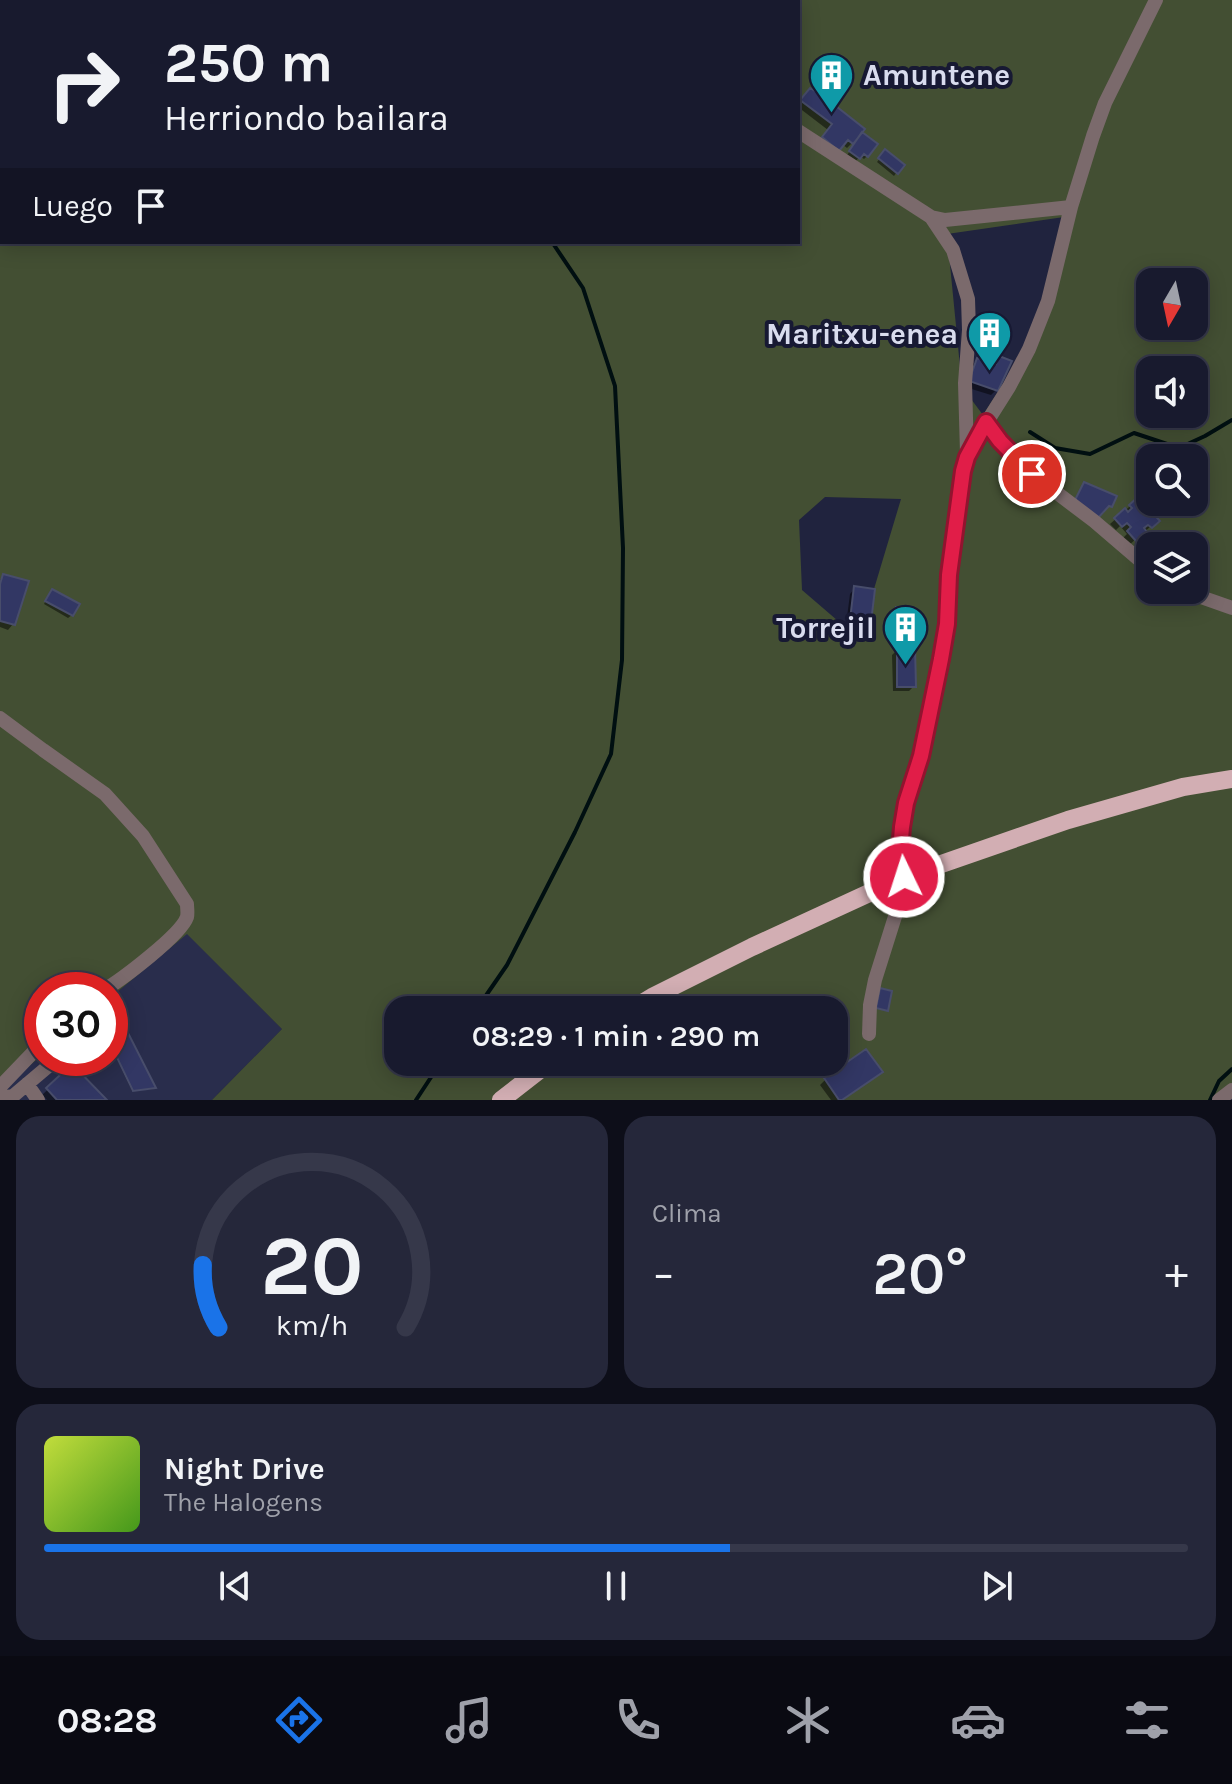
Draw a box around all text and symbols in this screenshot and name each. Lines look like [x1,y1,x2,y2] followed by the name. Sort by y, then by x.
[164,30,333,95] text: 250 m
[32,32,136,136] icon: right
[808,51,856,114] building icon: Amuntene
[863,57,1010,93] place label: Amuntene
[164,97,449,139] text: Herriondo bailara
[129,184,173,228] icon: arrive
[32,188,113,224] text: Luego
[1136,268,1208,340] north arrow
[1136,268,1208,604] map controls
[965,310,1013,373] building icon: Maritxu-enea
[766,316,958,352] place label: Maritxu-enea
[1136,356,1208,428] button: sound
[998,440,1066,508] pin
[1136,444,1208,516] button: search
[1010,452,1054,496] icon: arrive
[1136,532,1208,604] button: layers
[882,604,930,667] building icon: Torrejil
[776,610,875,646] place label: Torrejil
[862,835,946,919] position arrow
[24,972,128,1076] speed limit sign: 30
[472,1018,760,1054] text: 08:29 · 1 min · 290 m
[652,1198,722,1229] text: Clima
[261,1218,363,1315] text: 20
[872,1239,968,1309] text: 20°
[652,1248,675,1299] text: −
[1165,1248,1188,1299] text: +
[276,1309,348,1342] text: km/h
[164,1451,325,1487] text: Night Drive
[164,1487,323,1518] text: The Halogens
[213,1564,257,1608] icon: previous
[594,1564,638,1608] icon: pause
[975,1564,1019,1608] icon: next
[271,1692,327,1748] icon: directions
[441,1692,497,1748] icon: music
[610,1692,666,1748] icon: phone
[780,1692,836,1748] icon: climate
[950,1692,1006,1748] icon: car
[1119,1692,1175,1748] icon: filters
[57,1699,158,1741] text: 08:28

